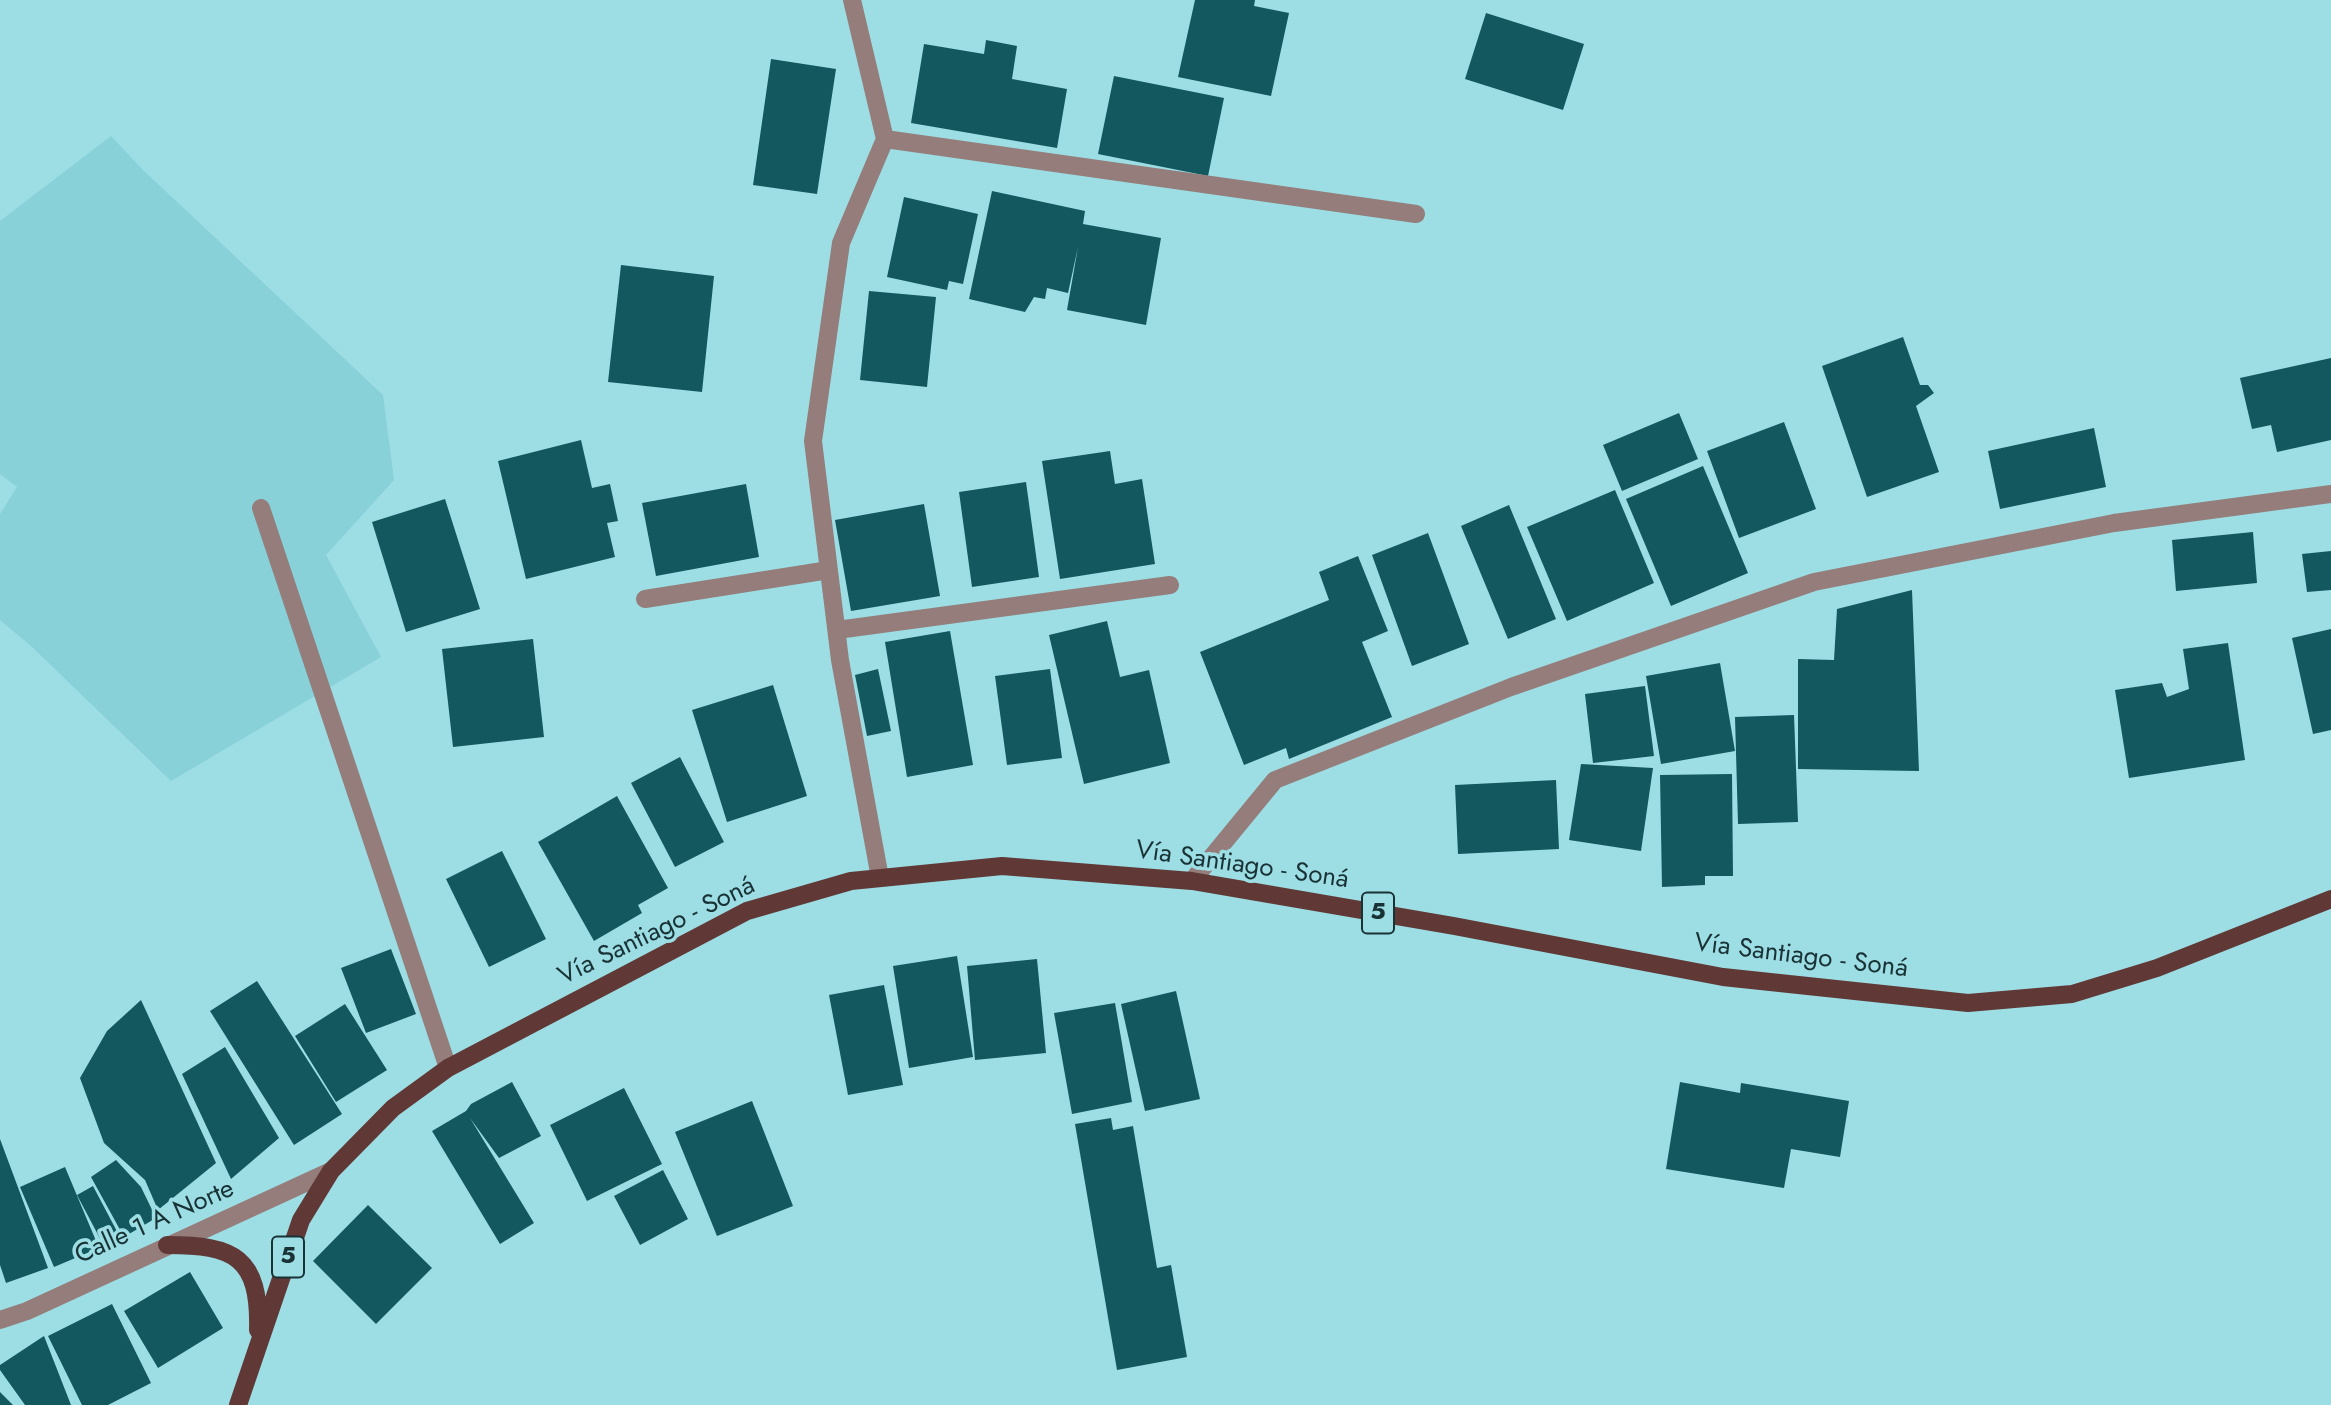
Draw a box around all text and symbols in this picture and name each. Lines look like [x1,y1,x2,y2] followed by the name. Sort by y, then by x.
[1133,836,1351,896] street label: Vía Santiago - Soná
[554,871,760,993] street label: Vía Santiago - Soná
[1362,892,1394,933] road number: 5
[1692,928,1910,986] street label: Vía Santiago - Soná
[71,1174,239,1272] street label: Calle 1 A Norte
[272,1237,304,1278] road number: 5

